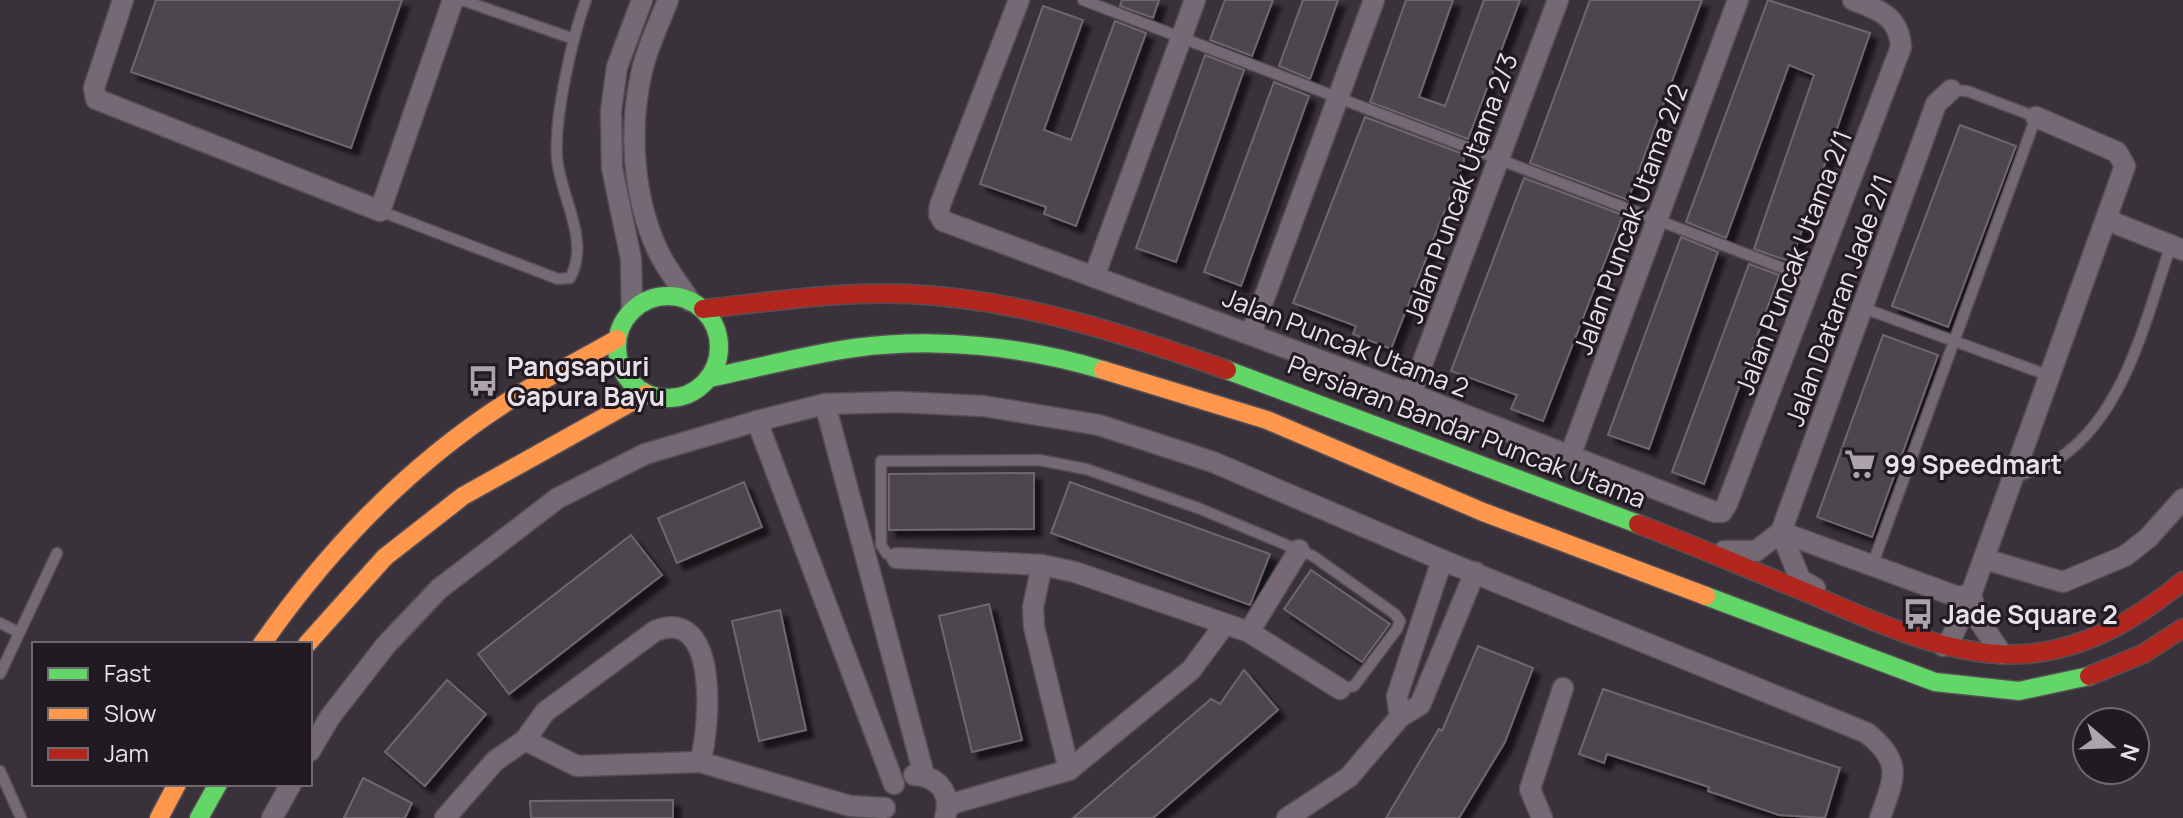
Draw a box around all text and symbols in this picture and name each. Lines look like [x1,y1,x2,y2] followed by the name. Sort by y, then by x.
[1394,48,1526,328] street label: Jalan Puncak Utama 2/3
[1564,79,1696,359] street label: Jalan Puncak Utama 2/2
[1726,124,1860,400] street label: Jalan Puncak Utama 2/1
[1776,169,1900,431] street label: Jalan Dataran Jade 2/1
[1218,278,1474,406] street label: Jalan Puncak Utama 2
[1283,346,1651,516] street label: Persiaran Bandar Puncak Utama
[507,348,665,414] place label: Pangsapuri Gapura Bayu
[466,364,500,398] bus stop icon: Pangsapuri Gapura Bayu
[1884,446,2062,482] place label: 99 Speedmart
[1843,447,1877,481] supermarket icon: 99 Speedmart
[1942,596,2118,632] place label: Jade Square 2
[1901,597,1935,631] bus stop icon: Jade Square 2
[32,642,312,786] legend
[104,656,151,689] text: Fast
[104,696,157,729] text: Slow
[2071,706,2151,786] north arrow
[104,736,149,769] text: Jam
[2113,740,2147,765] text: N

